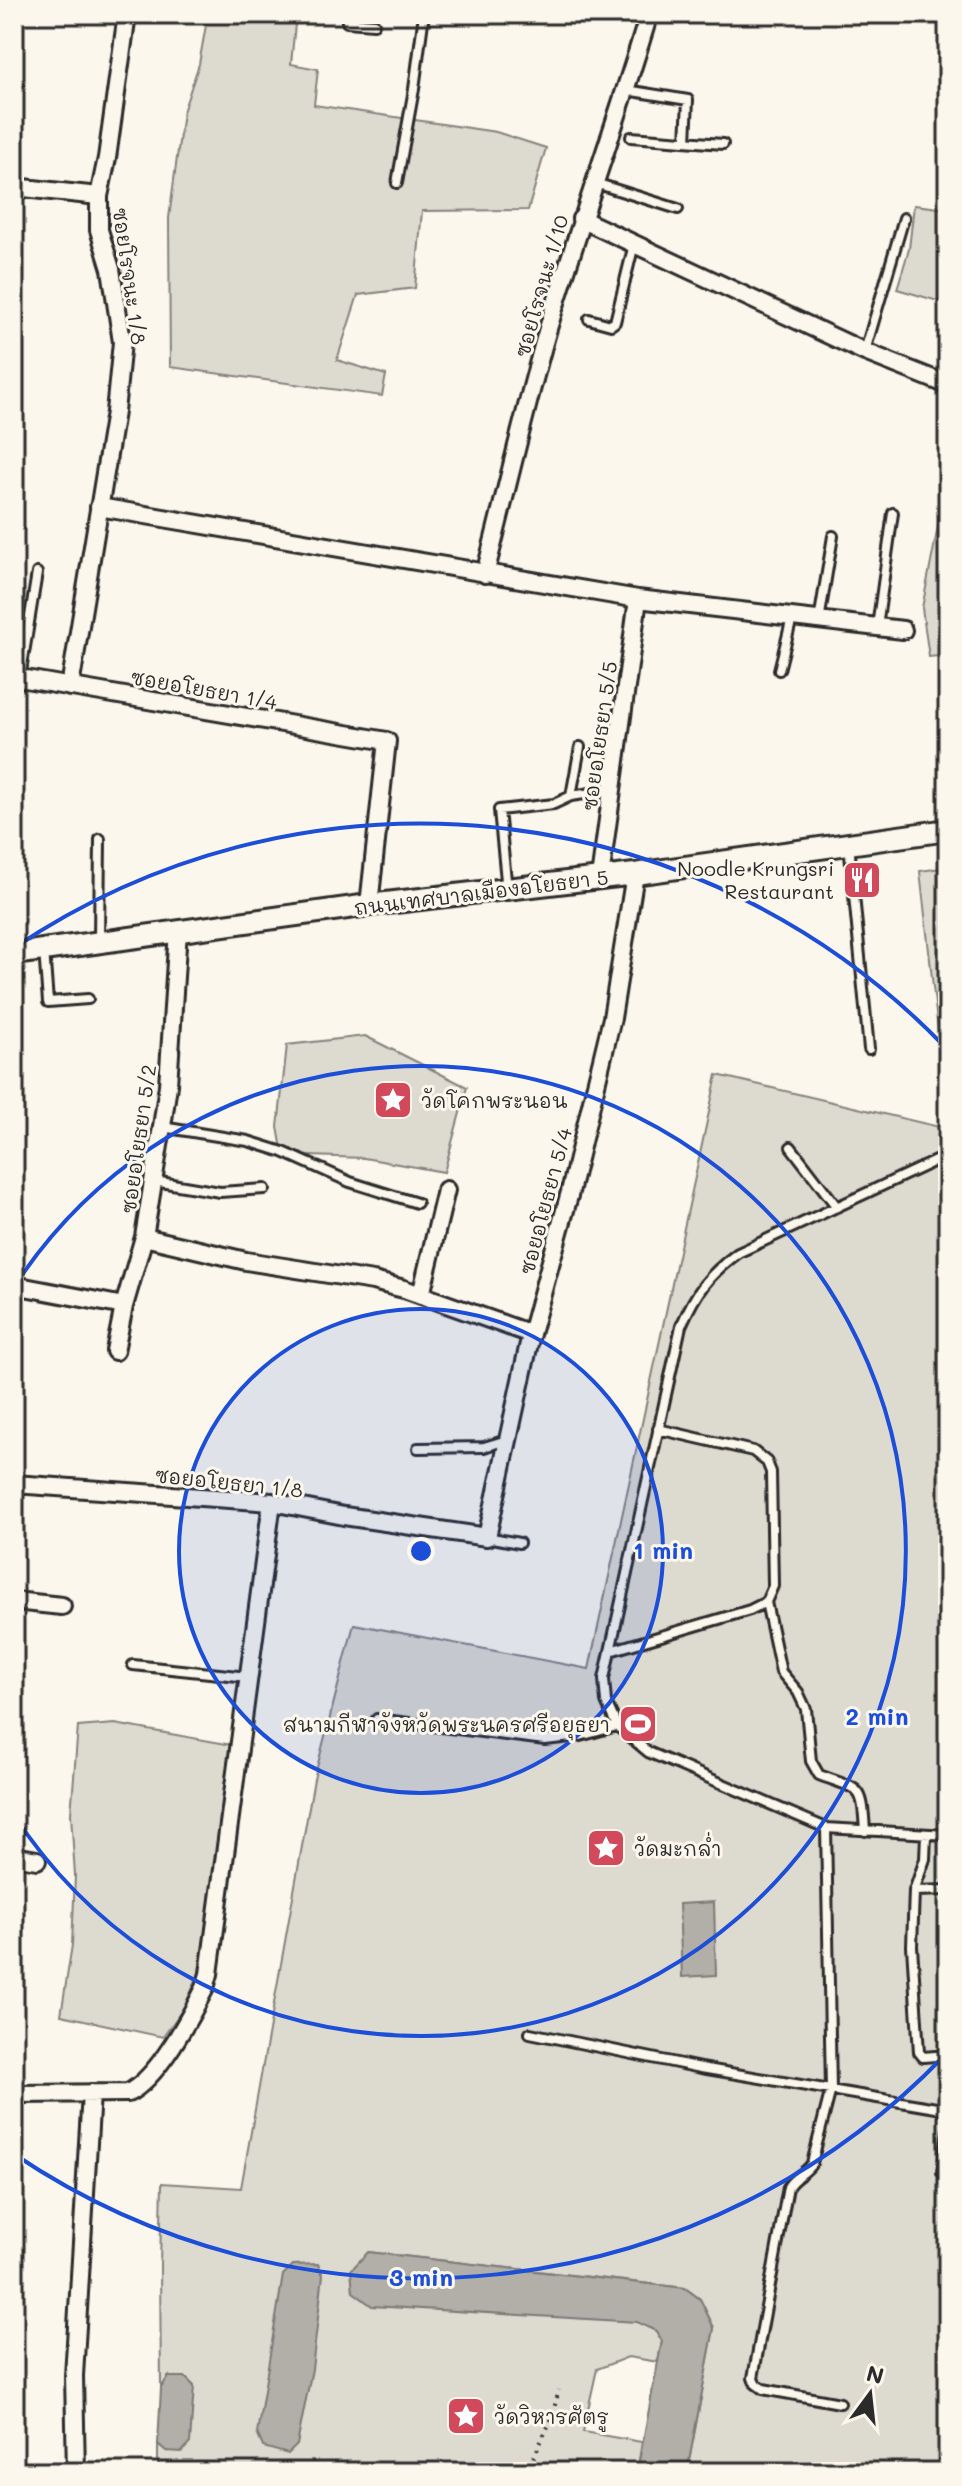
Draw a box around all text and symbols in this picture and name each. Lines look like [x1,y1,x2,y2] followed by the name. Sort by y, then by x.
[108,206,152,346] street label: ซอยโรจนะ 1/8
[508,212,574,360] street label: ซอยโรจนะ 1/10
[576,659,622,813] street label: ซอยอโยธยา 5/5
[129,663,280,715] street label: ซอยอโยธยา 1/4
[677,855,834,904] place label: Noodle Krungsri Restaurant
[841,859,883,901] restaurant icon: Noodle Krungsri Restaurant
[352,863,610,921] street label: ถนนเทศบาลเมืองอโยธยา 5
[115,1063,161,1215] street label: ซอยอโยธยา 5/2
[372,1079,414,1121] place icon: วัดโคกพระนอน
[421,1087,568,1113] place label: วัดโคกพระนอน
[513,1124,577,1277] street label: ซอยอโยธยา 5/4
[154,1461,304,1503] street label: ซอยอโยธยา 1/8
[633,1534,693,1565] text: 1 min
[407,1537,435,1565] centre of rings
[846,1700,909,1731] text: 2 min
[617,1703,659,1745] sports icon: สนามกีฬาจังหวัดพระนครศรีอยุธยา
[283,1711,610,1741] place label: สนามกีฬาจังหวัดพระนครศรีอยุธยา
[585,1827,627,1869] place icon: วัดมะกล่ำ
[634,1832,721,1861] place label: วัดมะกล่ำ
[389,2261,453,2292] text: 3 min
[830,2354,910,2434] north arrow
[863,2358,887,2390] text: N
[445,2395,487,2437] place icon: วัดวิหารศัตรู
[494,2403,609,2432] place label: วัดวิหารศัตรู

